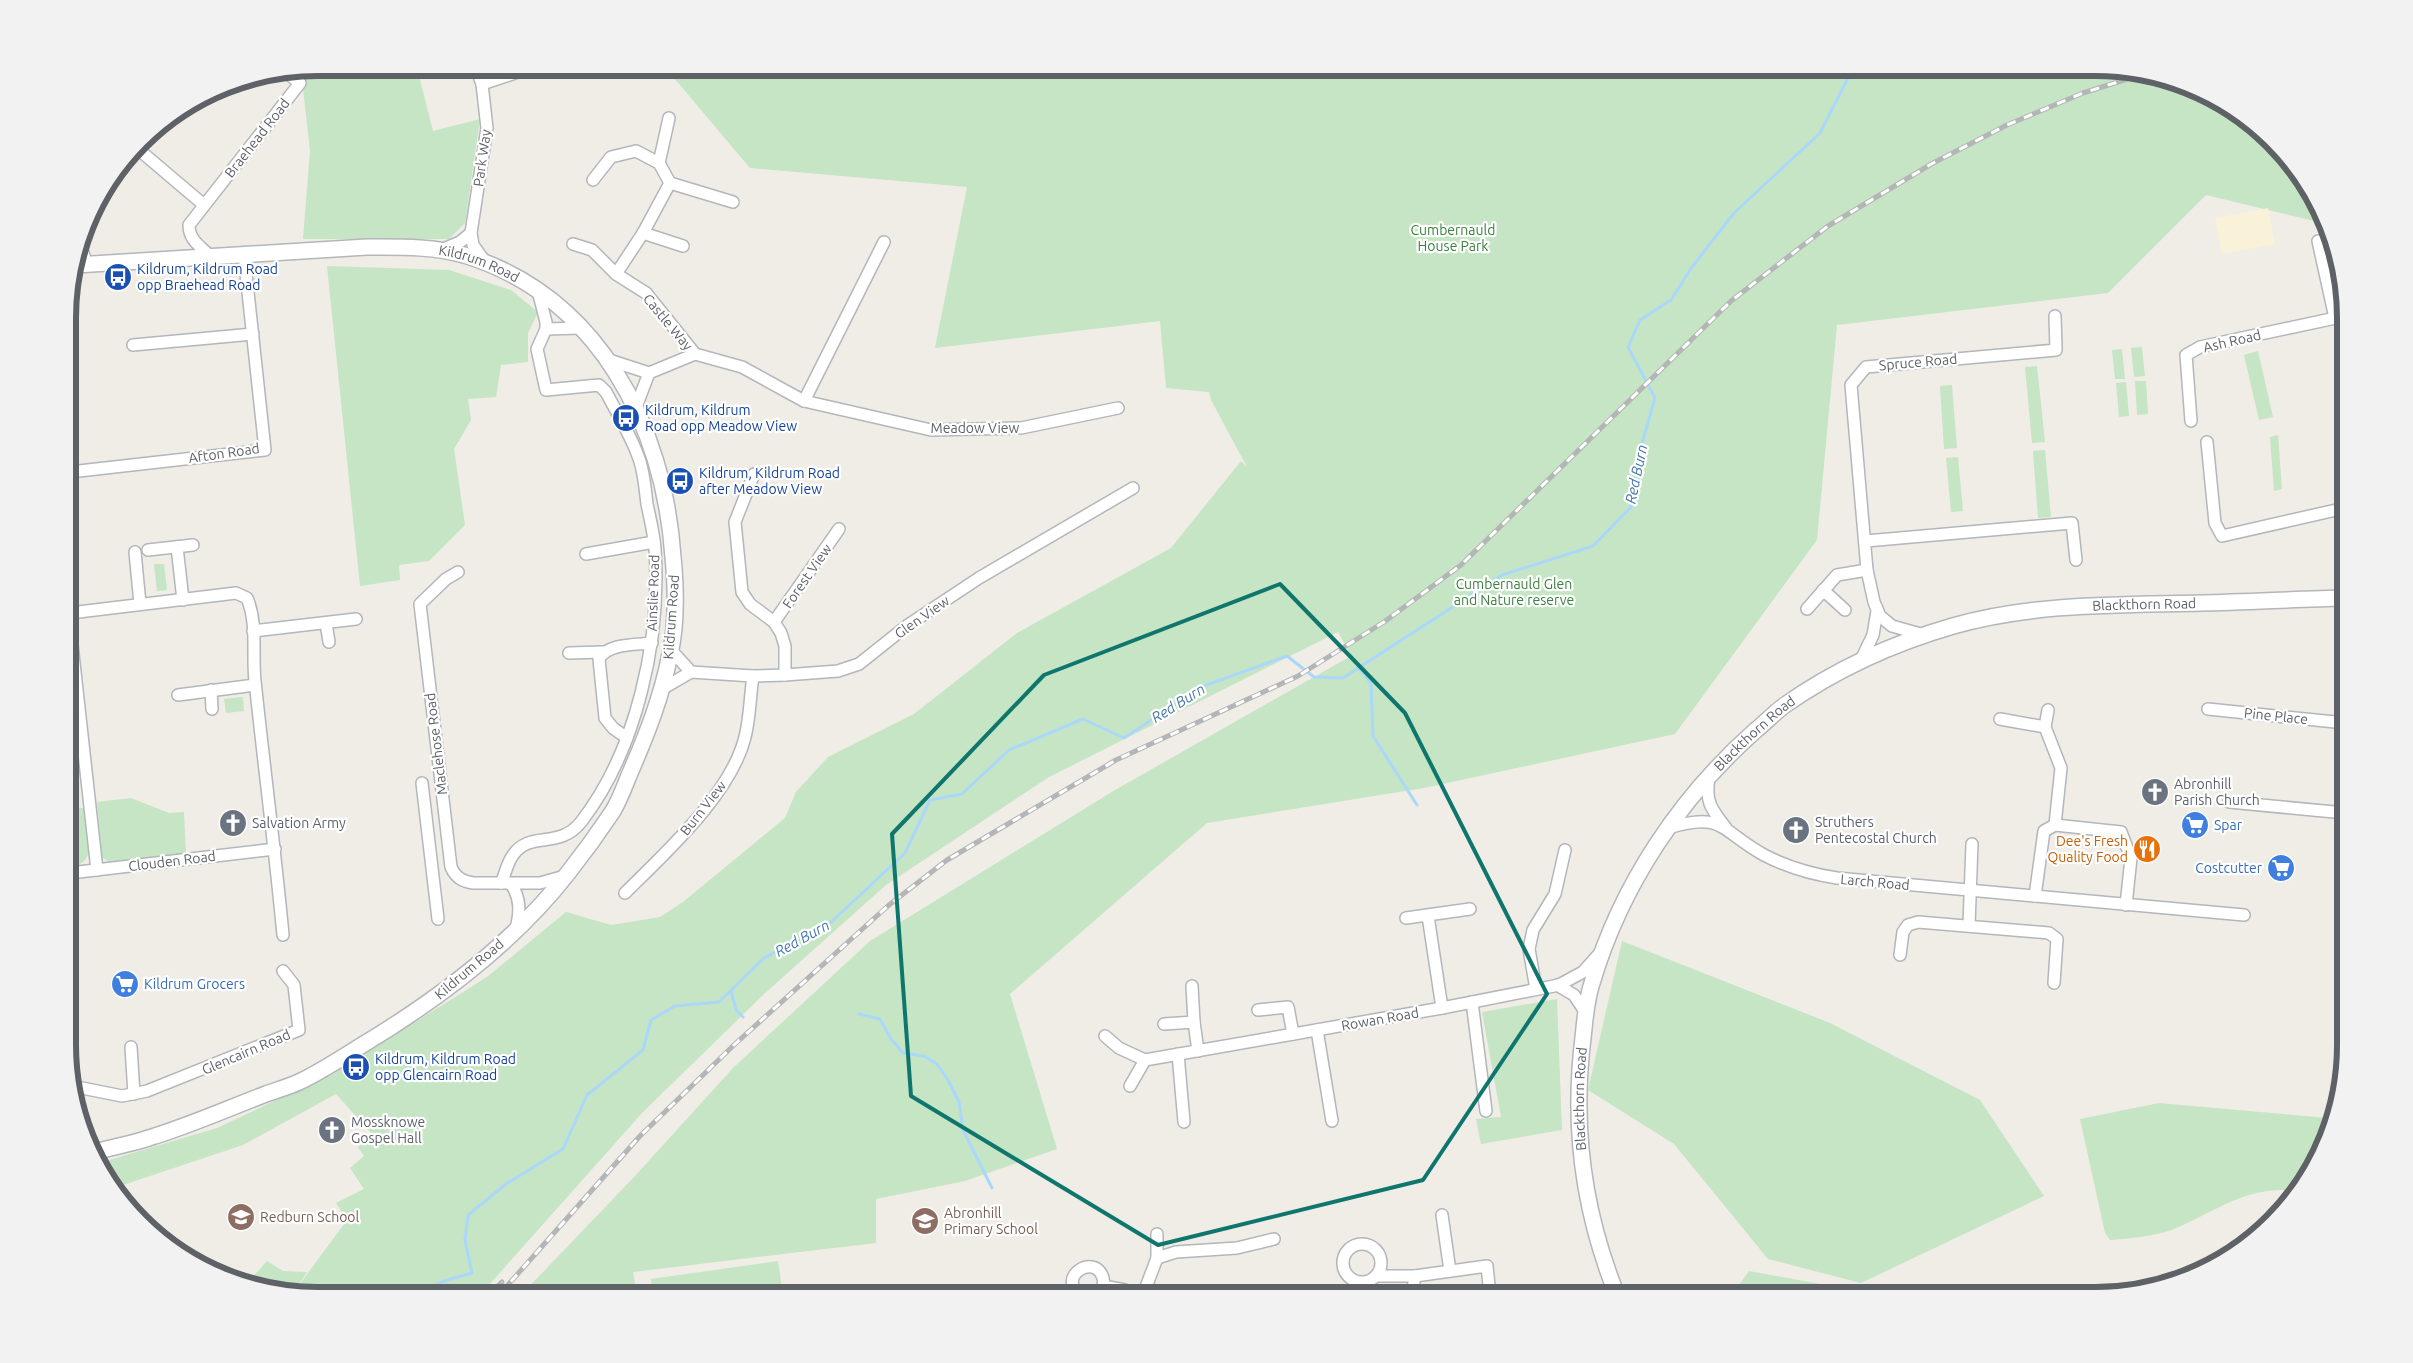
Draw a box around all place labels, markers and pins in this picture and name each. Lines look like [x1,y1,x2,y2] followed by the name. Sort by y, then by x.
[137,261,278,293] place label: Kildrum, Kildrum Road opp Braehead Road
[103,262,133,292] bus stop icon: Kildrum, Kildrum Road opp Braehead Road
[645,402,797,434] place label: Kildrum, Kildrum Road opp Meadow View
[611,403,641,433] bus stop icon: Kildrum, Kildrum Road opp Meadow View
[699,465,840,497] place label: Kildrum, Kildrum Road after Meadow View
[665,466,695,496] bus stop icon: Kildrum, Kildrum Road after Meadow View
[2174,776,2260,808] place label: Abronhill Parish Church
[2140,777,2170,807] church icon: Abronhill Parish Church
[218,808,248,838] church icon: Salvation Army
[2180,810,2210,840] supermarket icon: Spar
[1815,814,1937,846] place label: Struthers Pentecostal Church
[252,815,346,831] place label: Salvation Army
[1781,815,1811,845] church icon: Struthers Pentecostal Church
[2214,817,2243,833] place label: Spar
[2047,833,2128,865] place label: Dee's Fresh Quality Food
[2132,834,2162,864] restaurant icon: Dee's Fresh Quality Food
[2266,853,2296,883] supermarket icon: Costcutter
[2195,860,2263,876] place label: Costcutter
[110,969,140,999] supermarket icon: Kildrum Grocers
[144,976,245,992] place label: Kildrum Grocers
[375,1051,516,1083] place label: Kildrum, Kildrum Road opp Glencairn Road
[341,1052,371,1082] bus stop icon: Kildrum, Kildrum Road opp Glencairn Road
[351,1114,425,1146] place label: Mossknowe Gospel Hall
[317,1115,347,1145] church icon: Mossknowe Gospel Hall
[226,1202,256,1232] school or university icon: Redburn School
[944,1205,1038,1237] place label: Abronhill Primary School
[910,1206,940,1236] school or university icon: Abronhill Primary School
[260,1209,360,1225] place label: Redburn School

